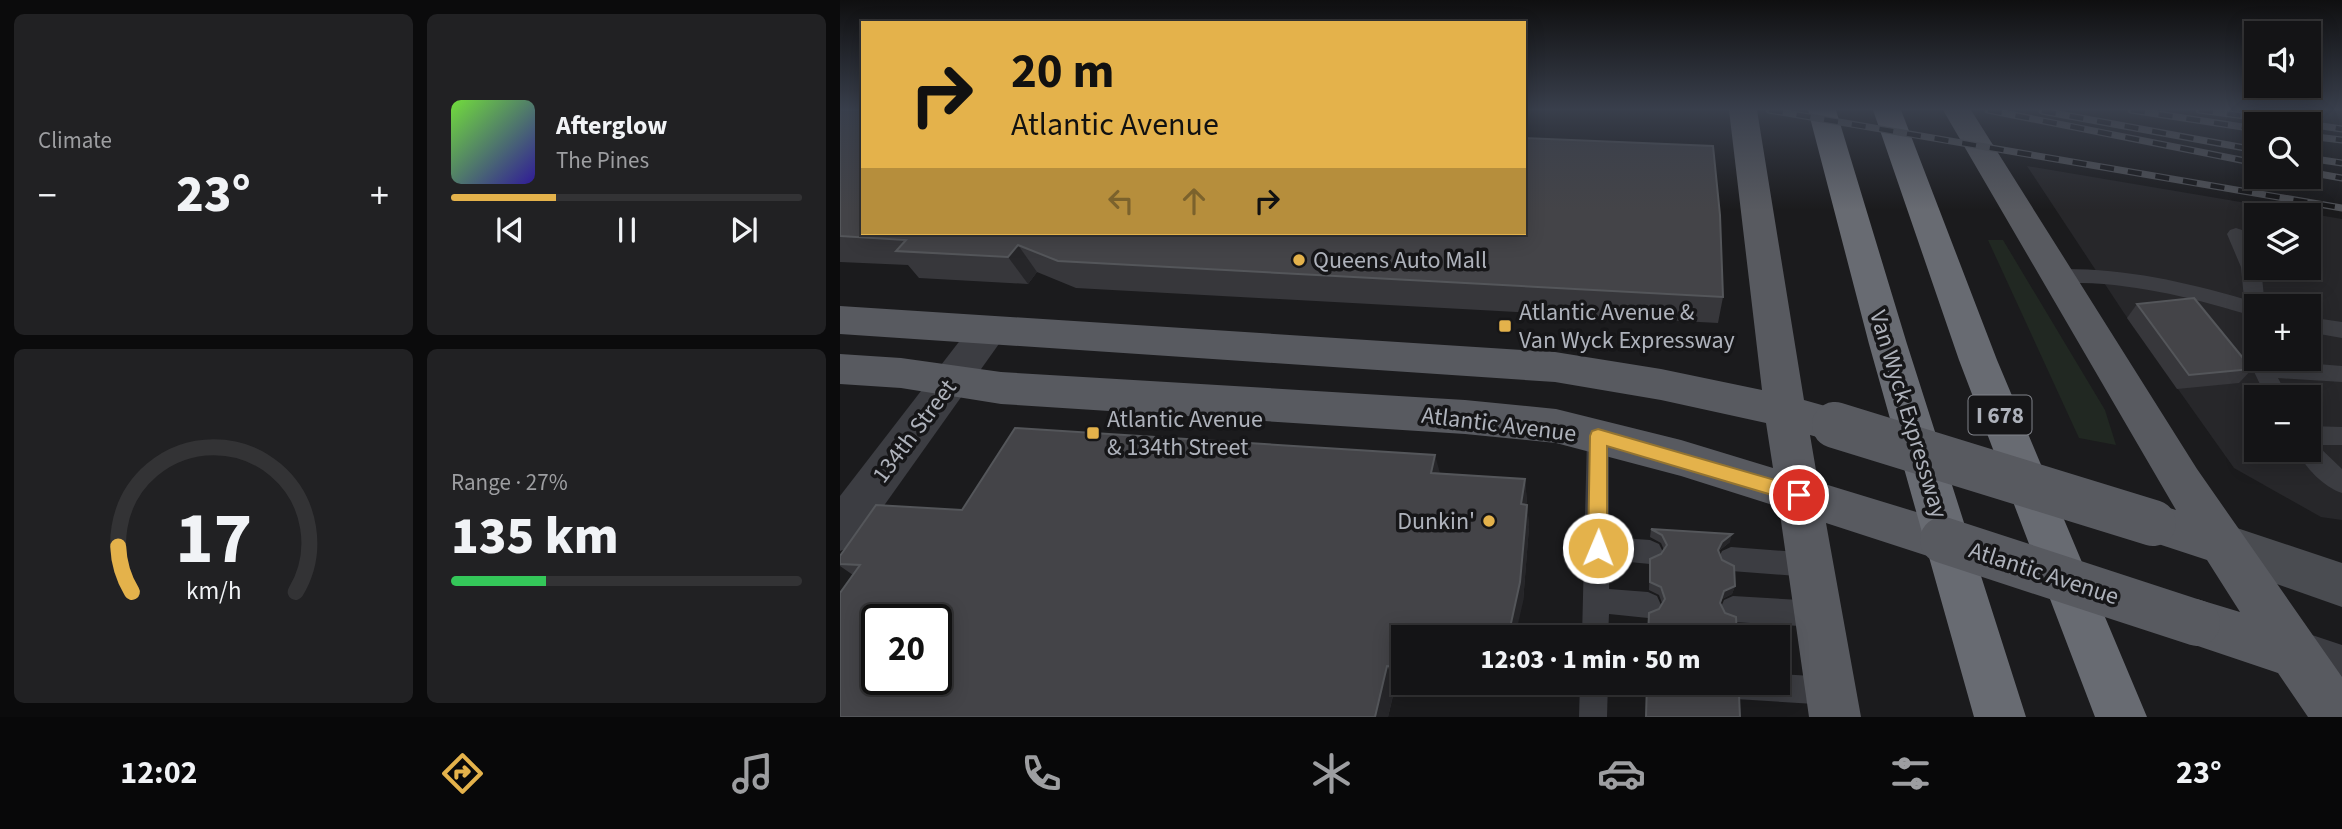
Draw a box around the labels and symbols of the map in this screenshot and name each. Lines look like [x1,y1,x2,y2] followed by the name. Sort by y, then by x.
[1313,243,1487,278] place label: Queens Auto Mall
[1291,252,1307,268] marker: Queens Auto Mall
[1519,295,1735,358] place label: Atlantic Avenue & Van Wyck Expressway
[1860,306,1957,522] street label: Van Wyck Expressway
[1497,318,1513,334] marker: Atlantic Avenue & Van Wyck Expressway
[864,372,965,491] street label: 134th Street
[1968,396,2032,434] road number: I 678
[1419,398,1578,451] street label: Atlantic Avenue
[1107,402,1263,465] place label: Atlantic Avenue & 134th Street
[1085,425,1101,441] marker: Atlantic Avenue & 134th Street
[1769,465,1829,525] pin
[1397,504,1475,539] place label: Dunkin'
[1561,511,1635,585] position arrow
[1481,513,1497,529] marker: Dunkin'
[1964,533,2123,614] street label: Atlantic Avenue
[861,604,952,695] speed limit sign: 20

